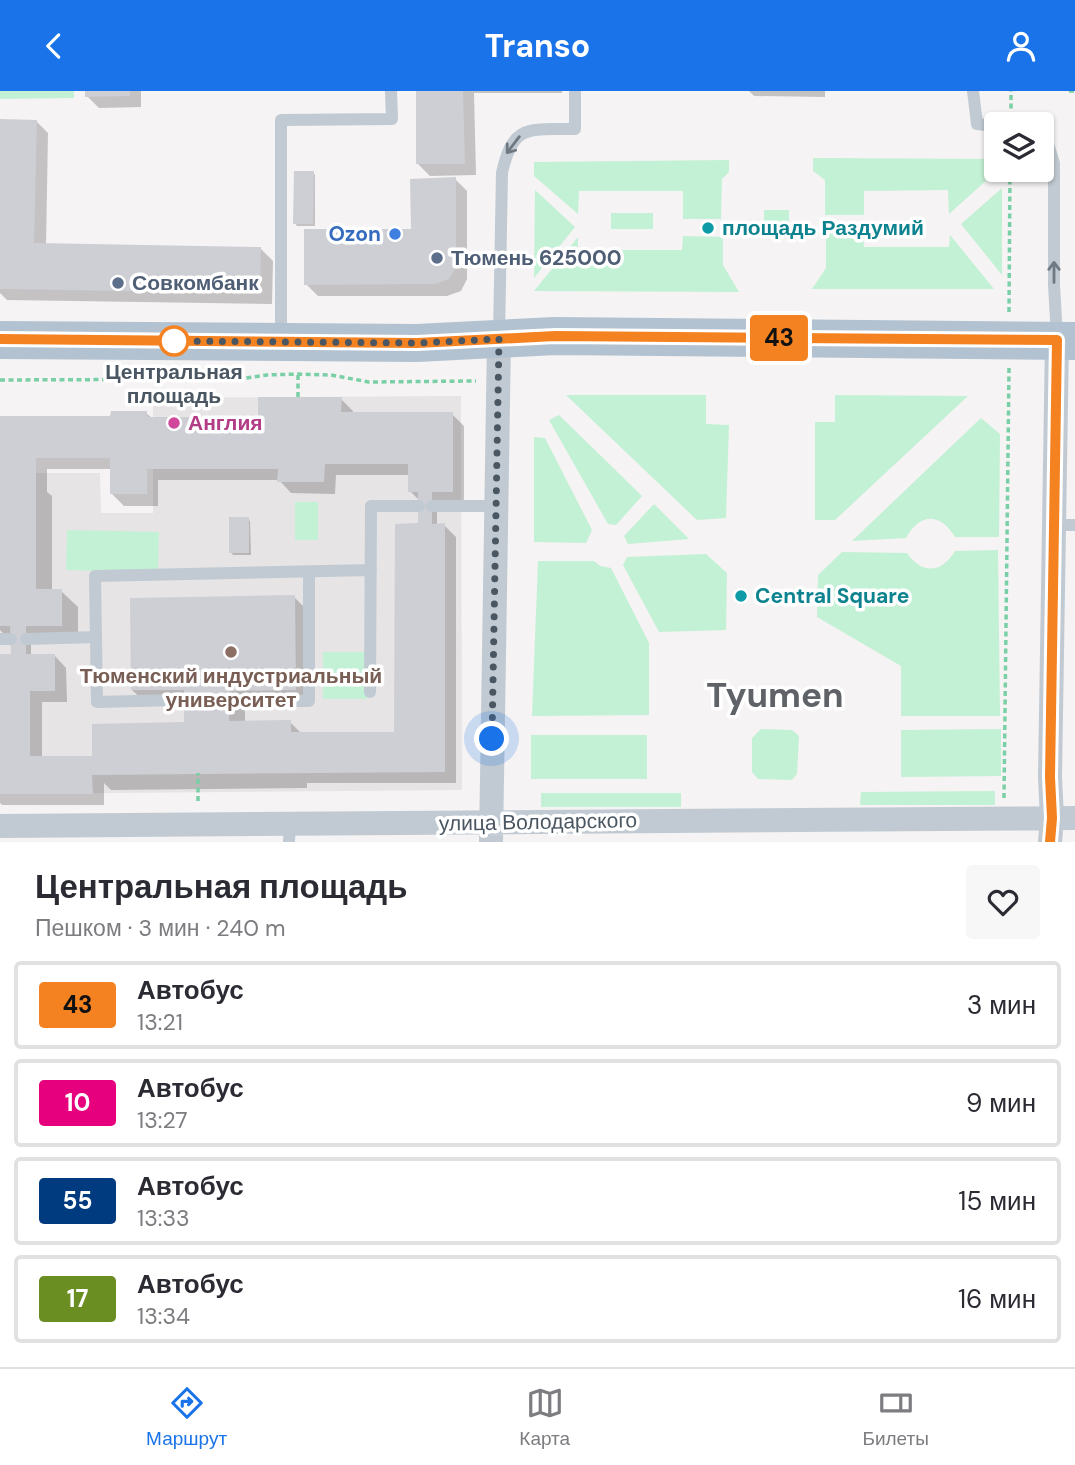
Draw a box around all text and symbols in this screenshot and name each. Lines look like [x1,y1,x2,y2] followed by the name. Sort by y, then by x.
[485,25,590,67] text: Transo
[35,27,73,65] icon: back
[1002,27,1040,65] icon: person
[984,112,1054,182] map controls
[984,112,1054,182] button: layers
[506,135,520,154] one-way arrow
[722,214,924,242] place label: площадь Раздумий
[328,220,381,248] place label: Ozon
[700,220,716,236] marker: площадь Раздумий
[387,226,403,242] marker: Ozon
[451,244,622,272] place label: Тюмень 625000
[429,250,445,266] marker: Тюмень 625000
[1047,261,1061,284] one-way arrow
[132,269,259,297] place label: Совкомбанк
[110,275,126,291] marker: Совкомбанк
[748,315,810,361] line badge: 43
[764,322,794,353] text: 43
[159,326,189,356] marker: Центральная площадь
[105,358,243,410] place label: Центральная площадь
[188,409,263,437] place label: Англия
[166,415,182,431] marker: Англия
[755,582,909,610] place label: Central Square
[733,588,749,604] marker: Central Square
[223,644,239,660] marker: Тюменский индустриальный университет
[80,662,382,714] place label: Тюменский индустриальный университет
[706,672,844,718] district label: Tyumen
[474,721,509,756] your location
[439,806,637,838] street label: улица Володарского
[35,865,407,908] text: Центральная площадь
[966,865,1040,939] button: heart
[35,913,286,943] text: Пешком · 3 мин · 240 m
[137,973,244,1007] text: Автобус
[967,988,1036,1022] text: 3 мин
[62,989,93,1020] text: 43
[137,1007,183,1037] text: 13:21
[137,1071,244,1105] text: Автобус
[966,1086,1036,1120] text: 9 мин
[65,1087,90,1118] text: 10
[137,1105,188,1135] text: 13:27
[137,1169,244,1203] text: Автобус
[958,1184,1036,1218] text: 15 мин
[63,1185,92,1216] text: 55
[137,1203,190,1233] text: 13:33
[137,1267,244,1301] text: Автобус
[958,1282,1036,1316] text: 16 мин
[67,1283,88,1314] text: 17
[137,1301,190,1331] text: 13:34
[146,1384,227,1451] tab: Маршрут
[519,1384,570,1451] tab: Карта
[862,1384,929,1451] tab: Билеты

